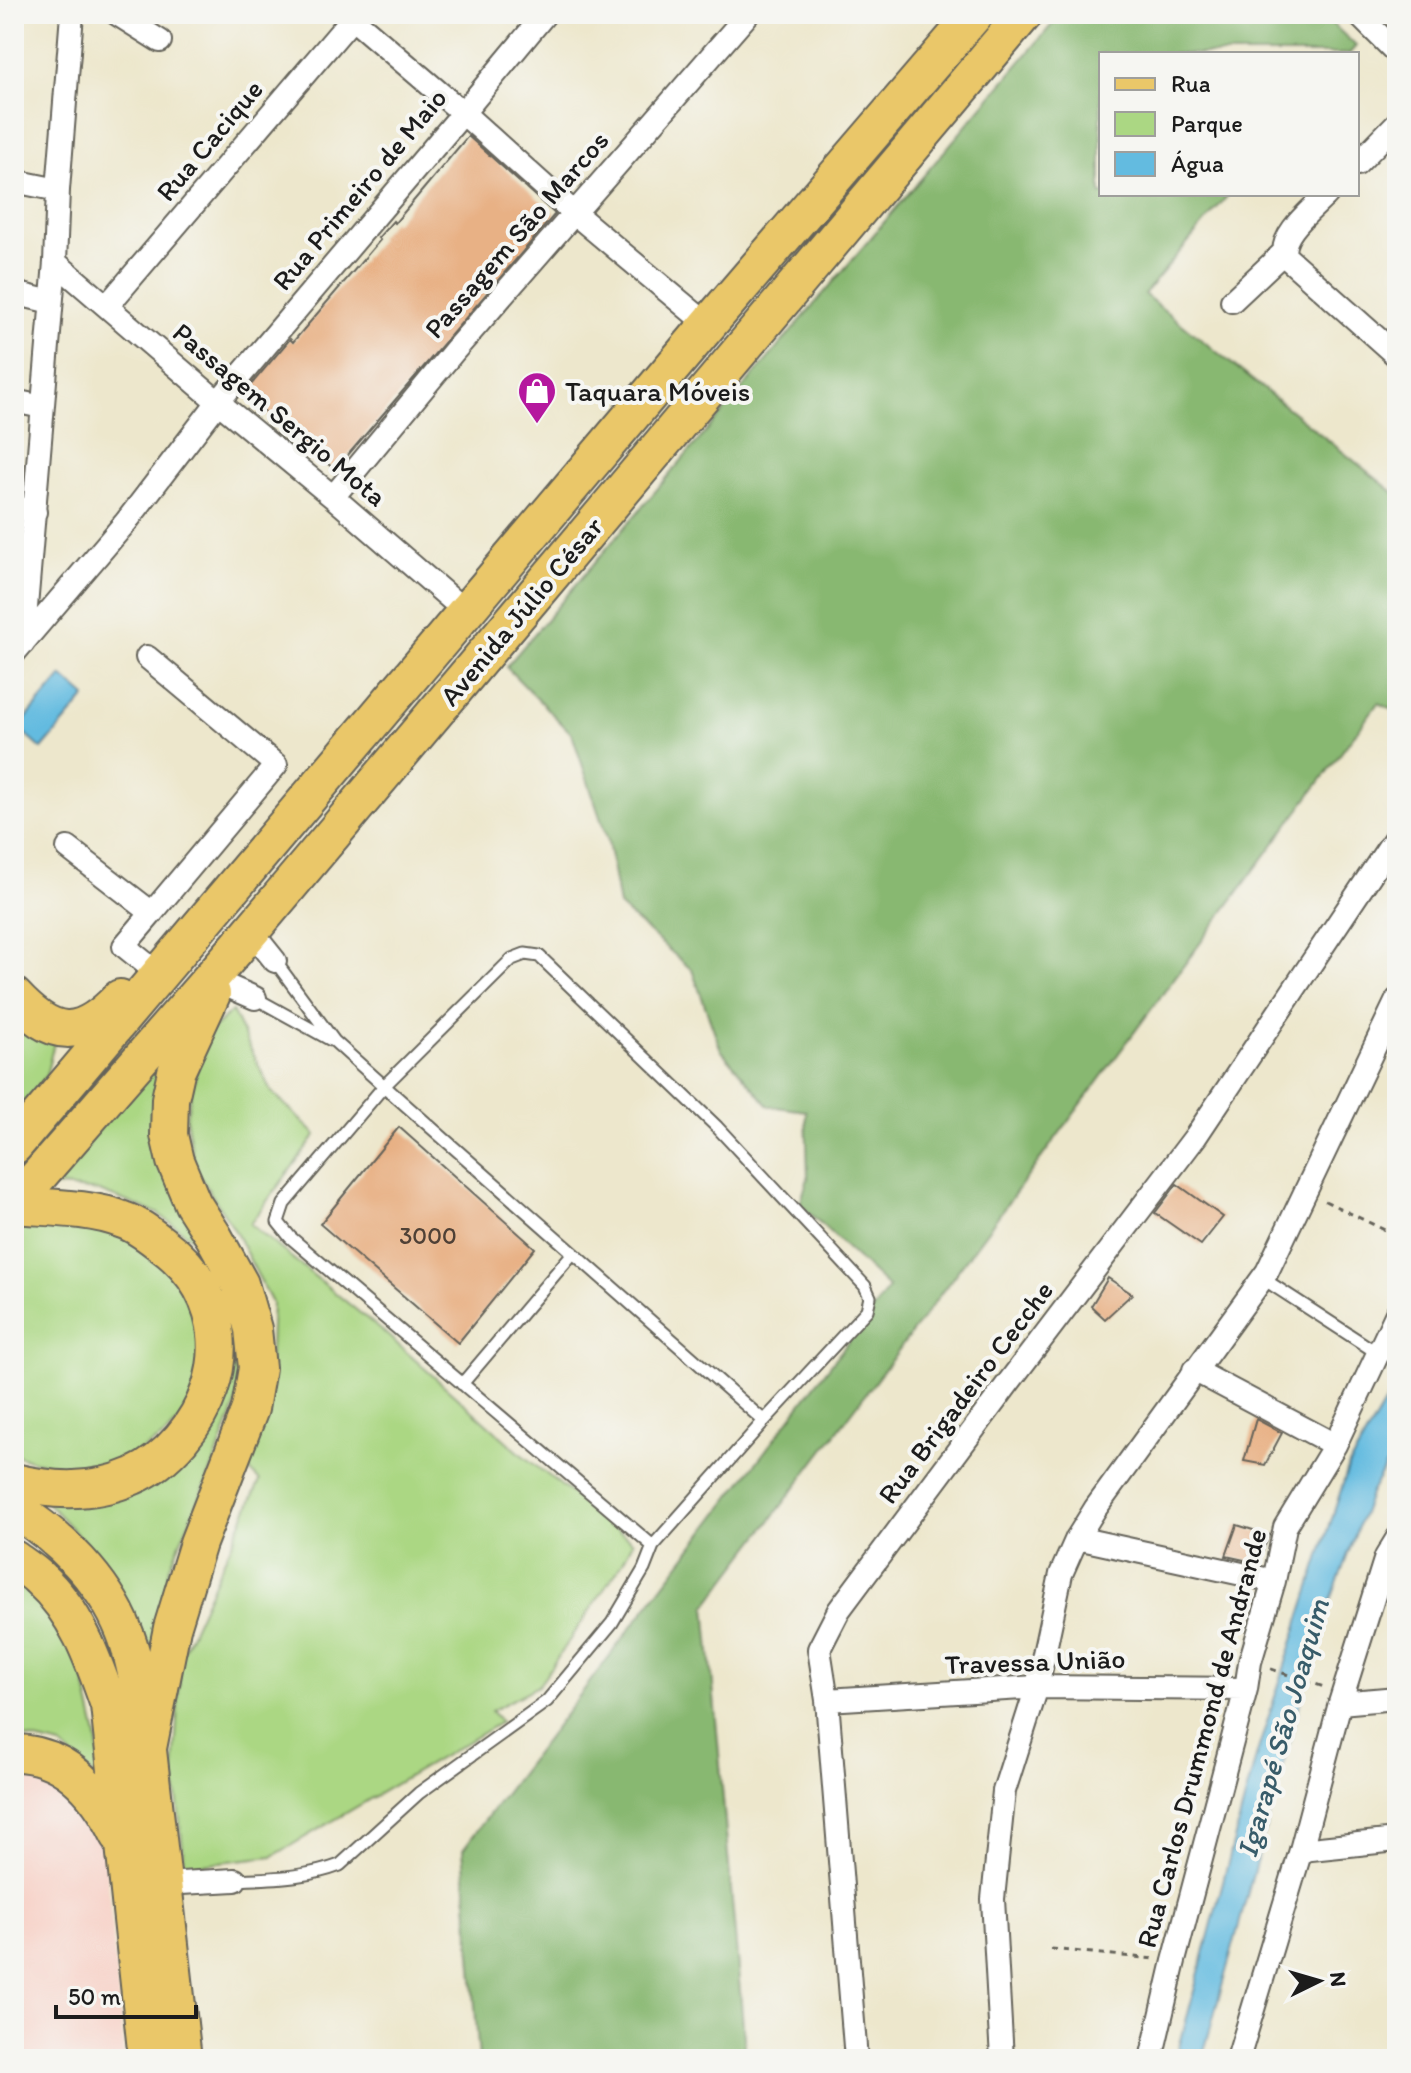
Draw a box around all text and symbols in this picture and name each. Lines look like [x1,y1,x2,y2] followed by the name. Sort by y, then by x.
[1099,52,1359,196] legend
[1171,69,1211,98] text: Rua
[148,72,270,208] street label: Rua Cacique
[264,81,454,297] street label: Rua Primeiro de Maio
[1171,109,1243,138] text: Parque
[417,123,615,345] street label: Passagem São Marcos
[1171,149,1224,178] text: Água
[166,315,394,513] street label: Passagem Sergio Mota
[516,370,558,425] shop icon: Taquara Móveis
[565,374,750,408] place label: Taquara Móveis
[432,510,610,712] street label: Avenida Júlio César
[399,1221,457,1250] house number: 3000
[870,1274,1060,1510] street label: Rua Brigadeiro Cecche
[1129,1525,1273,1951] street label: Rua Carlos Drummond de Andrande
[1228,1593,1337,1862] water label: Igarapé São Joaquim
[944,1641,1126,1681] street label: Travessa União
[1279,1941,1359,2021] north arrow
[56,1969,196,2019] scale bar
[1324,1971,1353,1988] text: N
[68,1982,121,2011] text: 50 m

